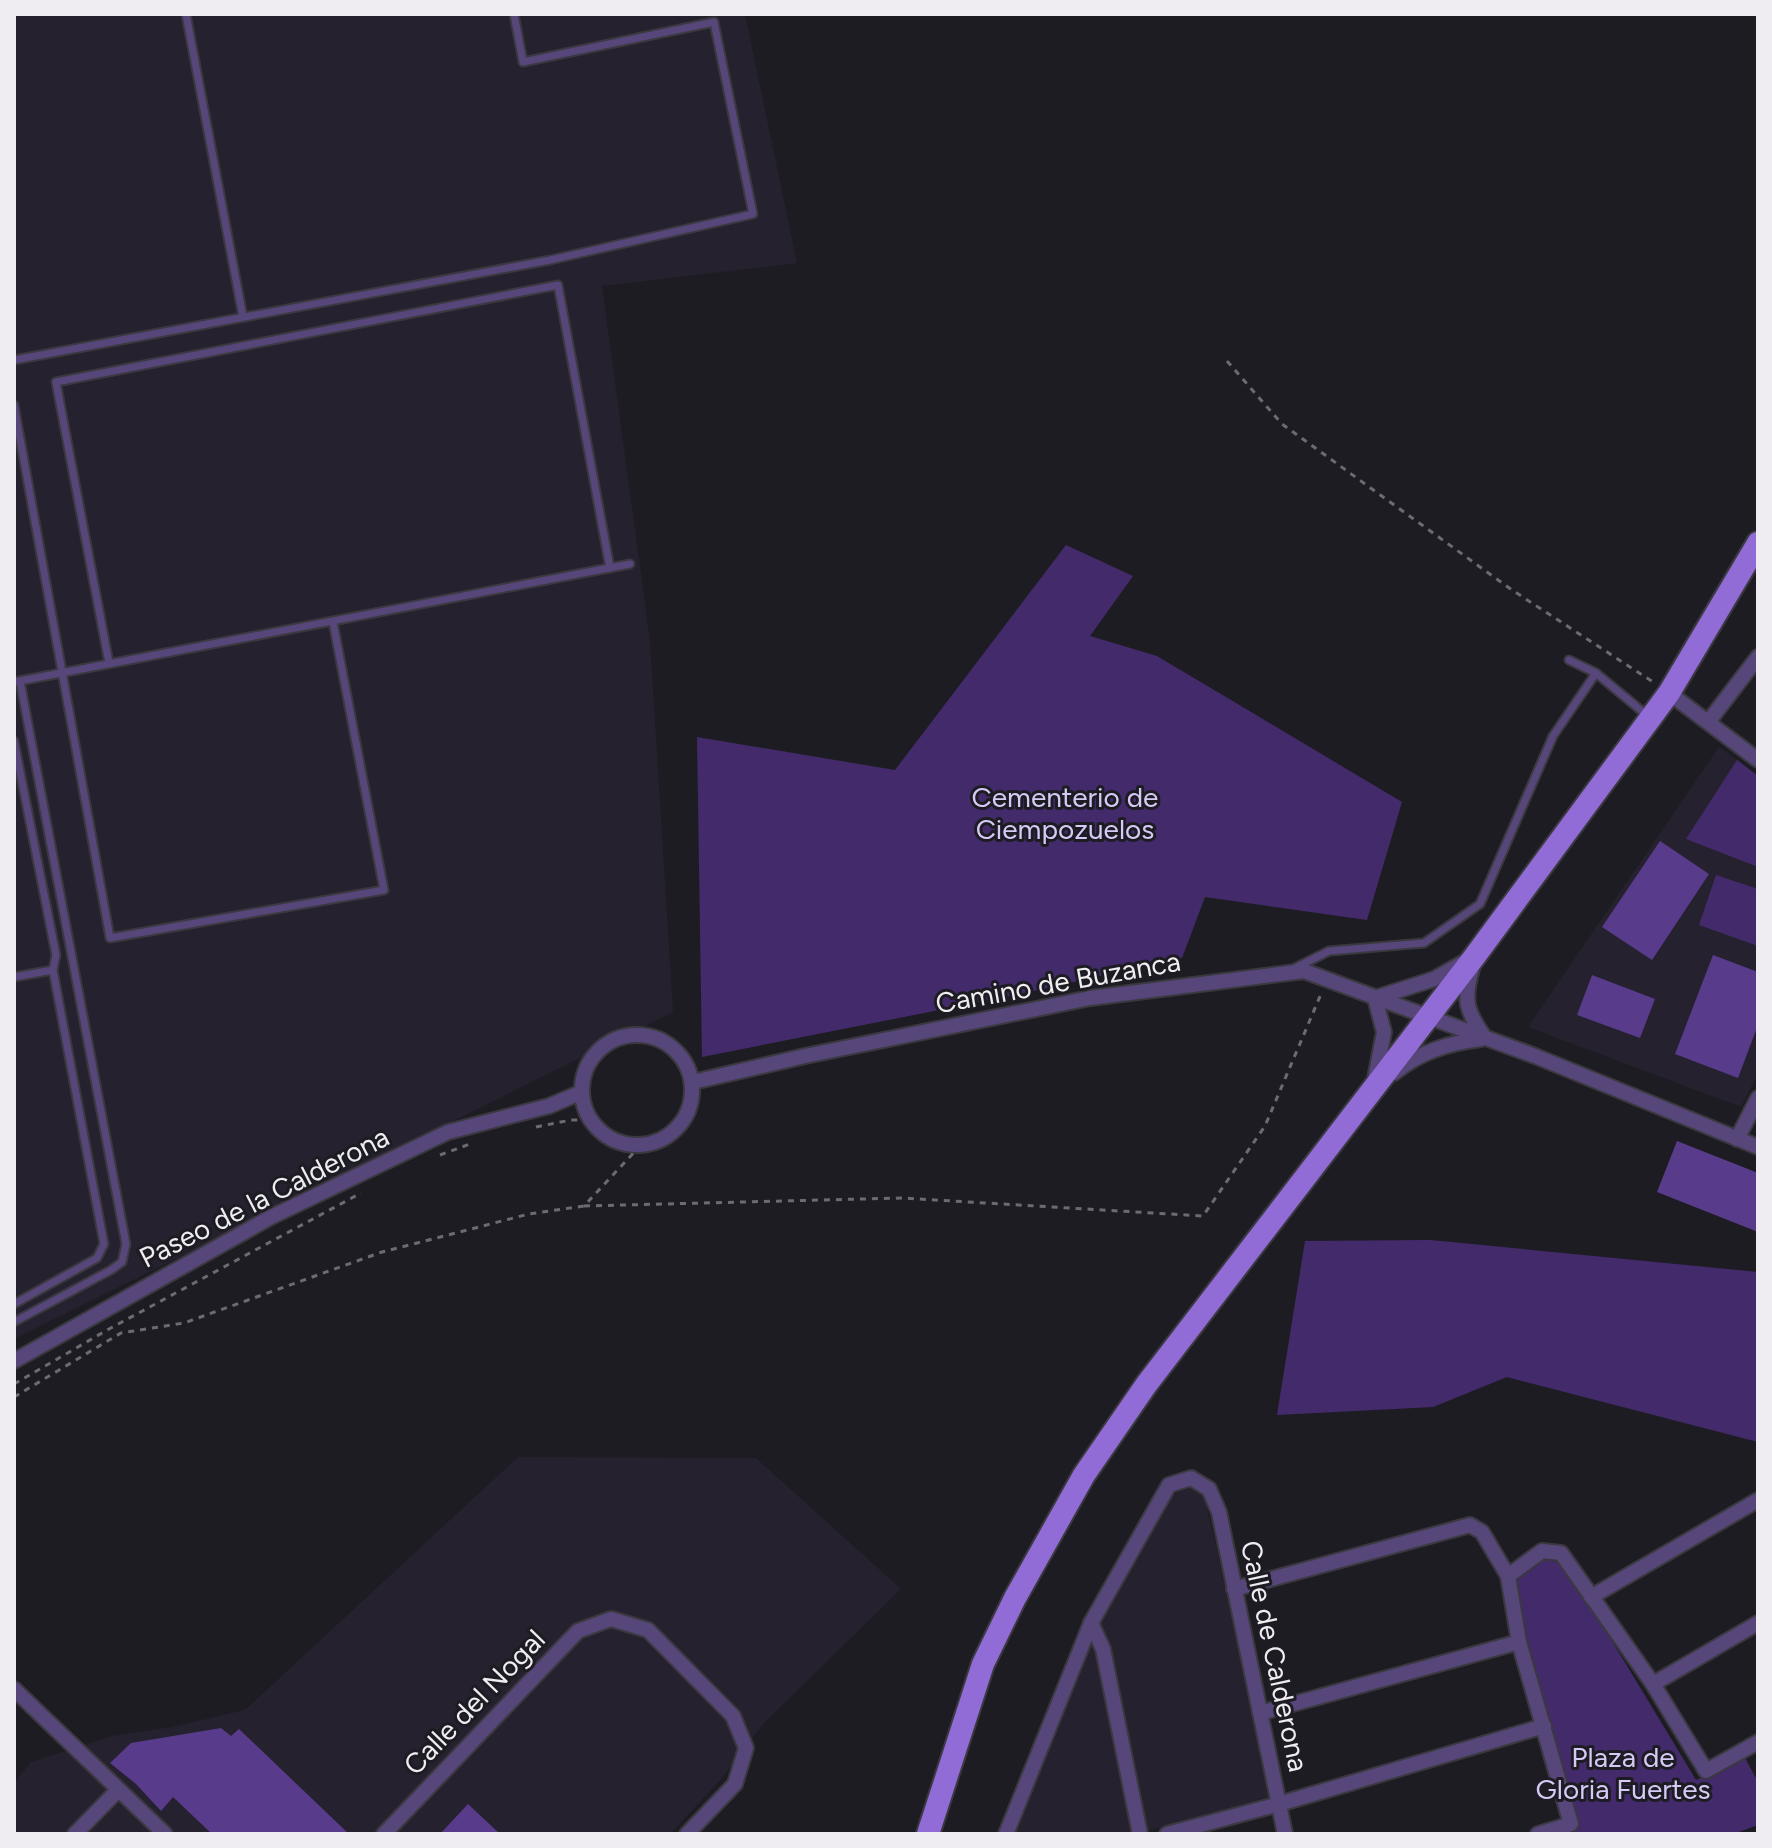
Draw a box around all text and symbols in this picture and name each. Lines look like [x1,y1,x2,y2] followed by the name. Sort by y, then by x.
[972,780,1158,846] park label: Cementerio de Ciempozuelos
[933,944,1183,1020] street label: Camino de Buzanca
[133,1119,395,1275] street label: Paseo de la Calderona
[1234,1537,1316,1775] street label: Calle de Calderona
[396,1622,552,1782] street label: Calle del Nogal
[1536,1740,1711,1806] park label: Plaza de Gloria Fuertes

